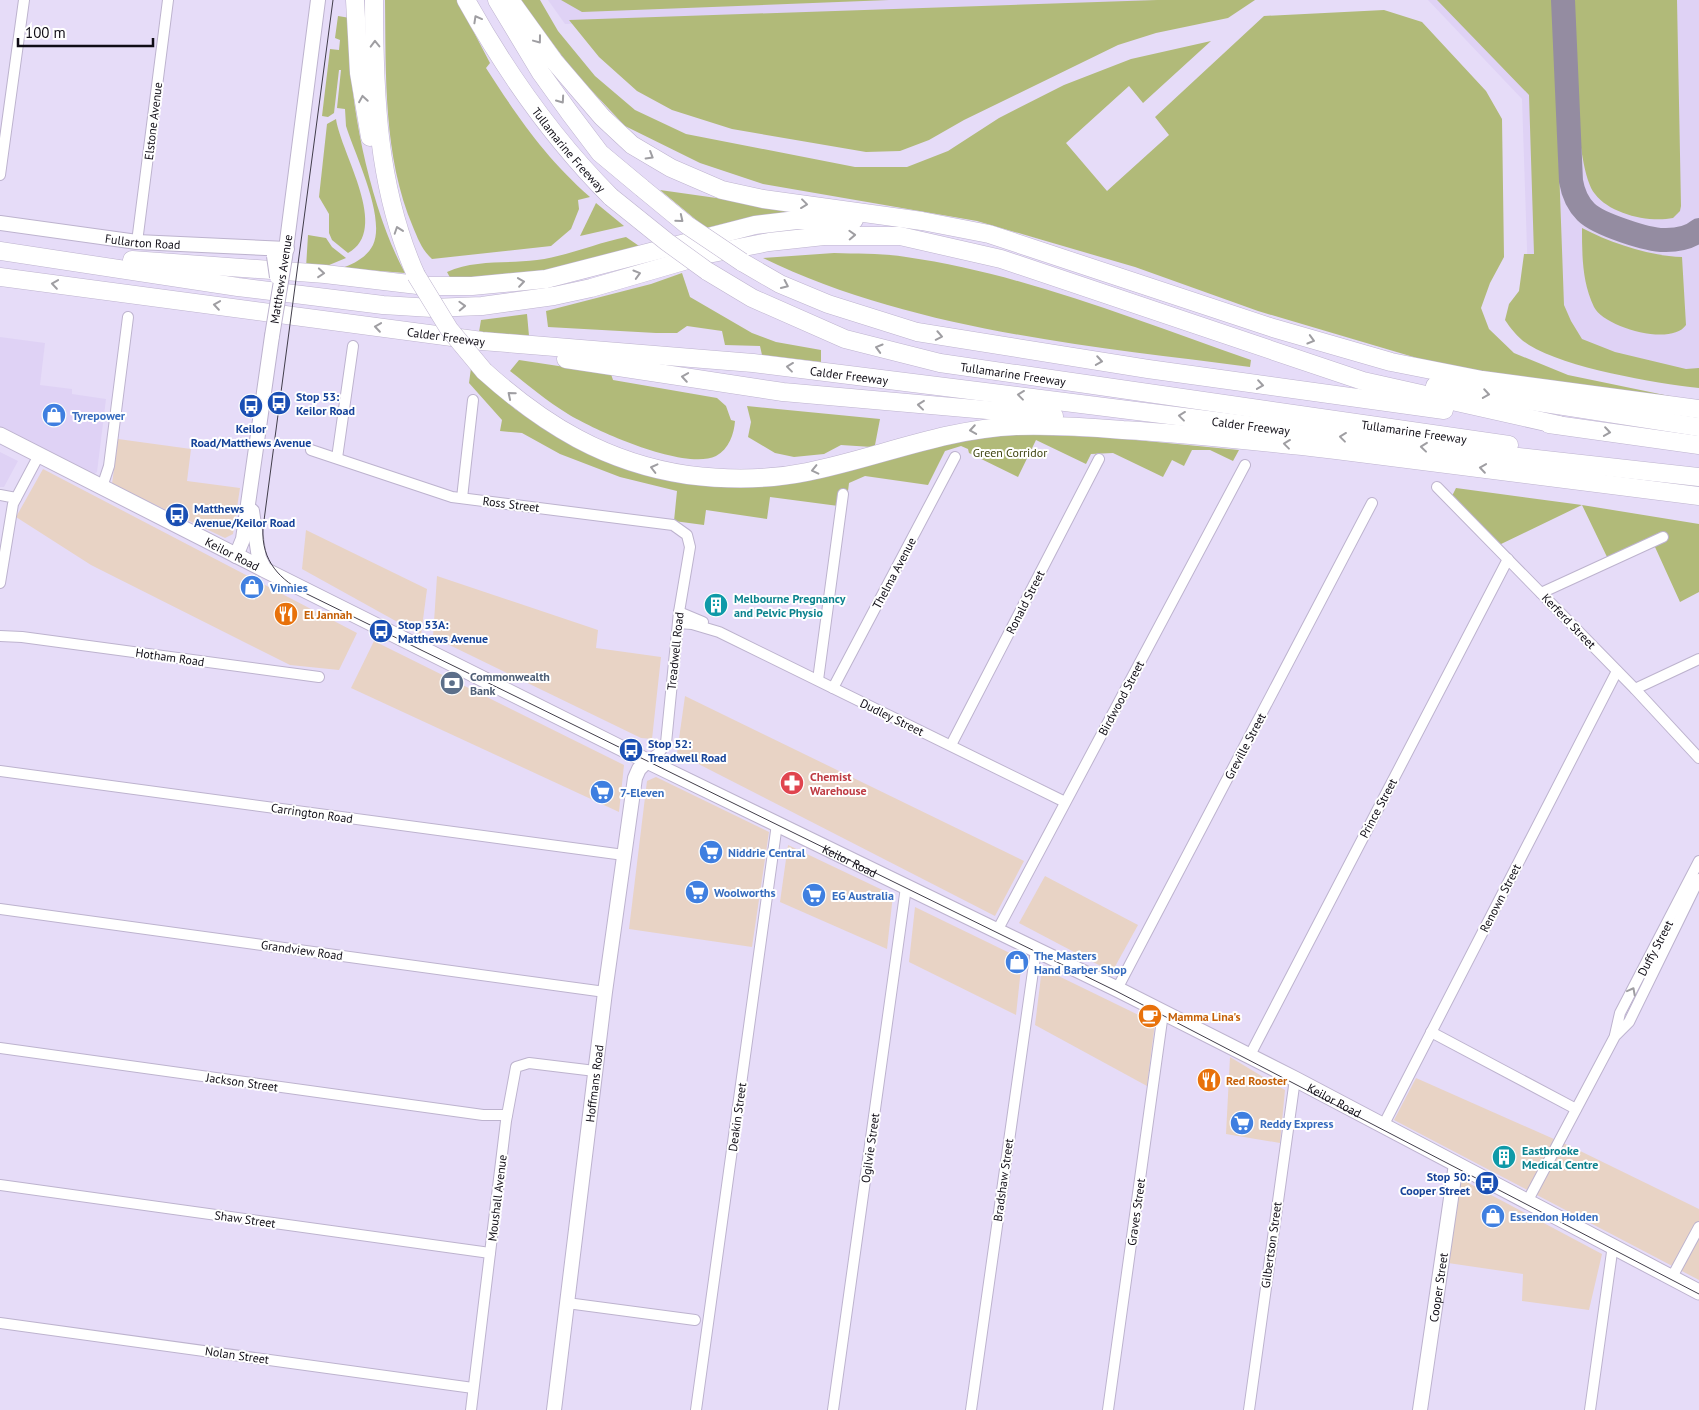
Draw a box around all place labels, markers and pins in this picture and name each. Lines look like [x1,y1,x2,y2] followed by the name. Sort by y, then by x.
[296,389,355,418] place label: Stop 53: Keilor Road
[266,390,292,416] bus stop icon: Stop 53: Keilor Road
[238,393,264,419] bus stop icon: Keilor Road/Matthews Avenue
[41,402,67,428] shop icon: Tyrepower
[72,408,126,423] place label: Tyrepower
[191,421,311,450] place label: Keilor Road/Matthews Avenue
[194,501,295,530] place label: Matthews Avenue/Keilor Road
[164,502,190,528] bus stop icon: Matthews Avenue/Keilor Road
[239,574,265,600] shop icon: Vinnies
[269,580,308,595] place label: Vinnies
[734,591,846,620] place label: Melbourne Pregnancy and Pelvic Physio
[703,592,729,618] building icon: Melbourne Pregnancy and Pelvic Physio
[273,601,299,627] restaurant icon: El Jannah
[304,607,352,622] place label: El Jannah
[398,617,488,646] place label: Stop 53A: Matthews Avenue
[368,618,394,644] bus stop icon: Stop 53A: Matthews Avenue
[470,669,550,698] place label: Commonwealth Bank
[439,670,465,696] bank icon: Commonwealth Bank
[648,736,727,765] place label: Stop 52: Treadwell Road
[618,737,644,763] bus stop icon: Stop 52: Treadwell Road
[810,769,867,798] place label: Chemist Warehouse
[779,770,805,796] pharmacy icon: Chemist Warehouse
[589,779,615,805] supermarket icon: 7-Eleven
[620,785,664,800] place label: 7-Eleven
[698,839,724,865] supermarket icon: Niddrie Central
[728,845,806,860] place label: Niddrie Central
[684,879,710,905] supermarket icon: Woolworths
[801,882,827,908] supermarket icon: EG Australia
[714,885,775,900] place label: Woolworths
[832,888,894,903] place label: EG Australia
[1034,948,1127,977] place label: The Masters Hand Barber Shop
[1004,949,1030,975] shop icon: The Masters Hand Barber Shop
[1137,1003,1163,1029] cafe icon: Mamma Lina's
[1168,1009,1241,1024] place label: Mamma Lina's
[1196,1067,1222,1093] restaurant icon: Red Rooster
[1226,1073,1288,1088] place label: Red Rooster
[1229,1110,1255,1136] supermarket icon: Reddy Express
[1260,1116,1334,1131] place label: Reddy Express
[1522,1143,1598,1172] place label: Eastbrooke Medical Centre
[1491,1144,1517,1170] building icon: Eastbrooke Medical Centre
[1400,1169,1471,1198] place label: Stop 50: Cooper Street
[1474,1170,1500,1196] bus stop icon: Stop 50: Cooper Street
[1480,1203,1506,1229] shop icon: Essendon Holden
[1510,1209,1598,1224] place label: Essendon Holden

